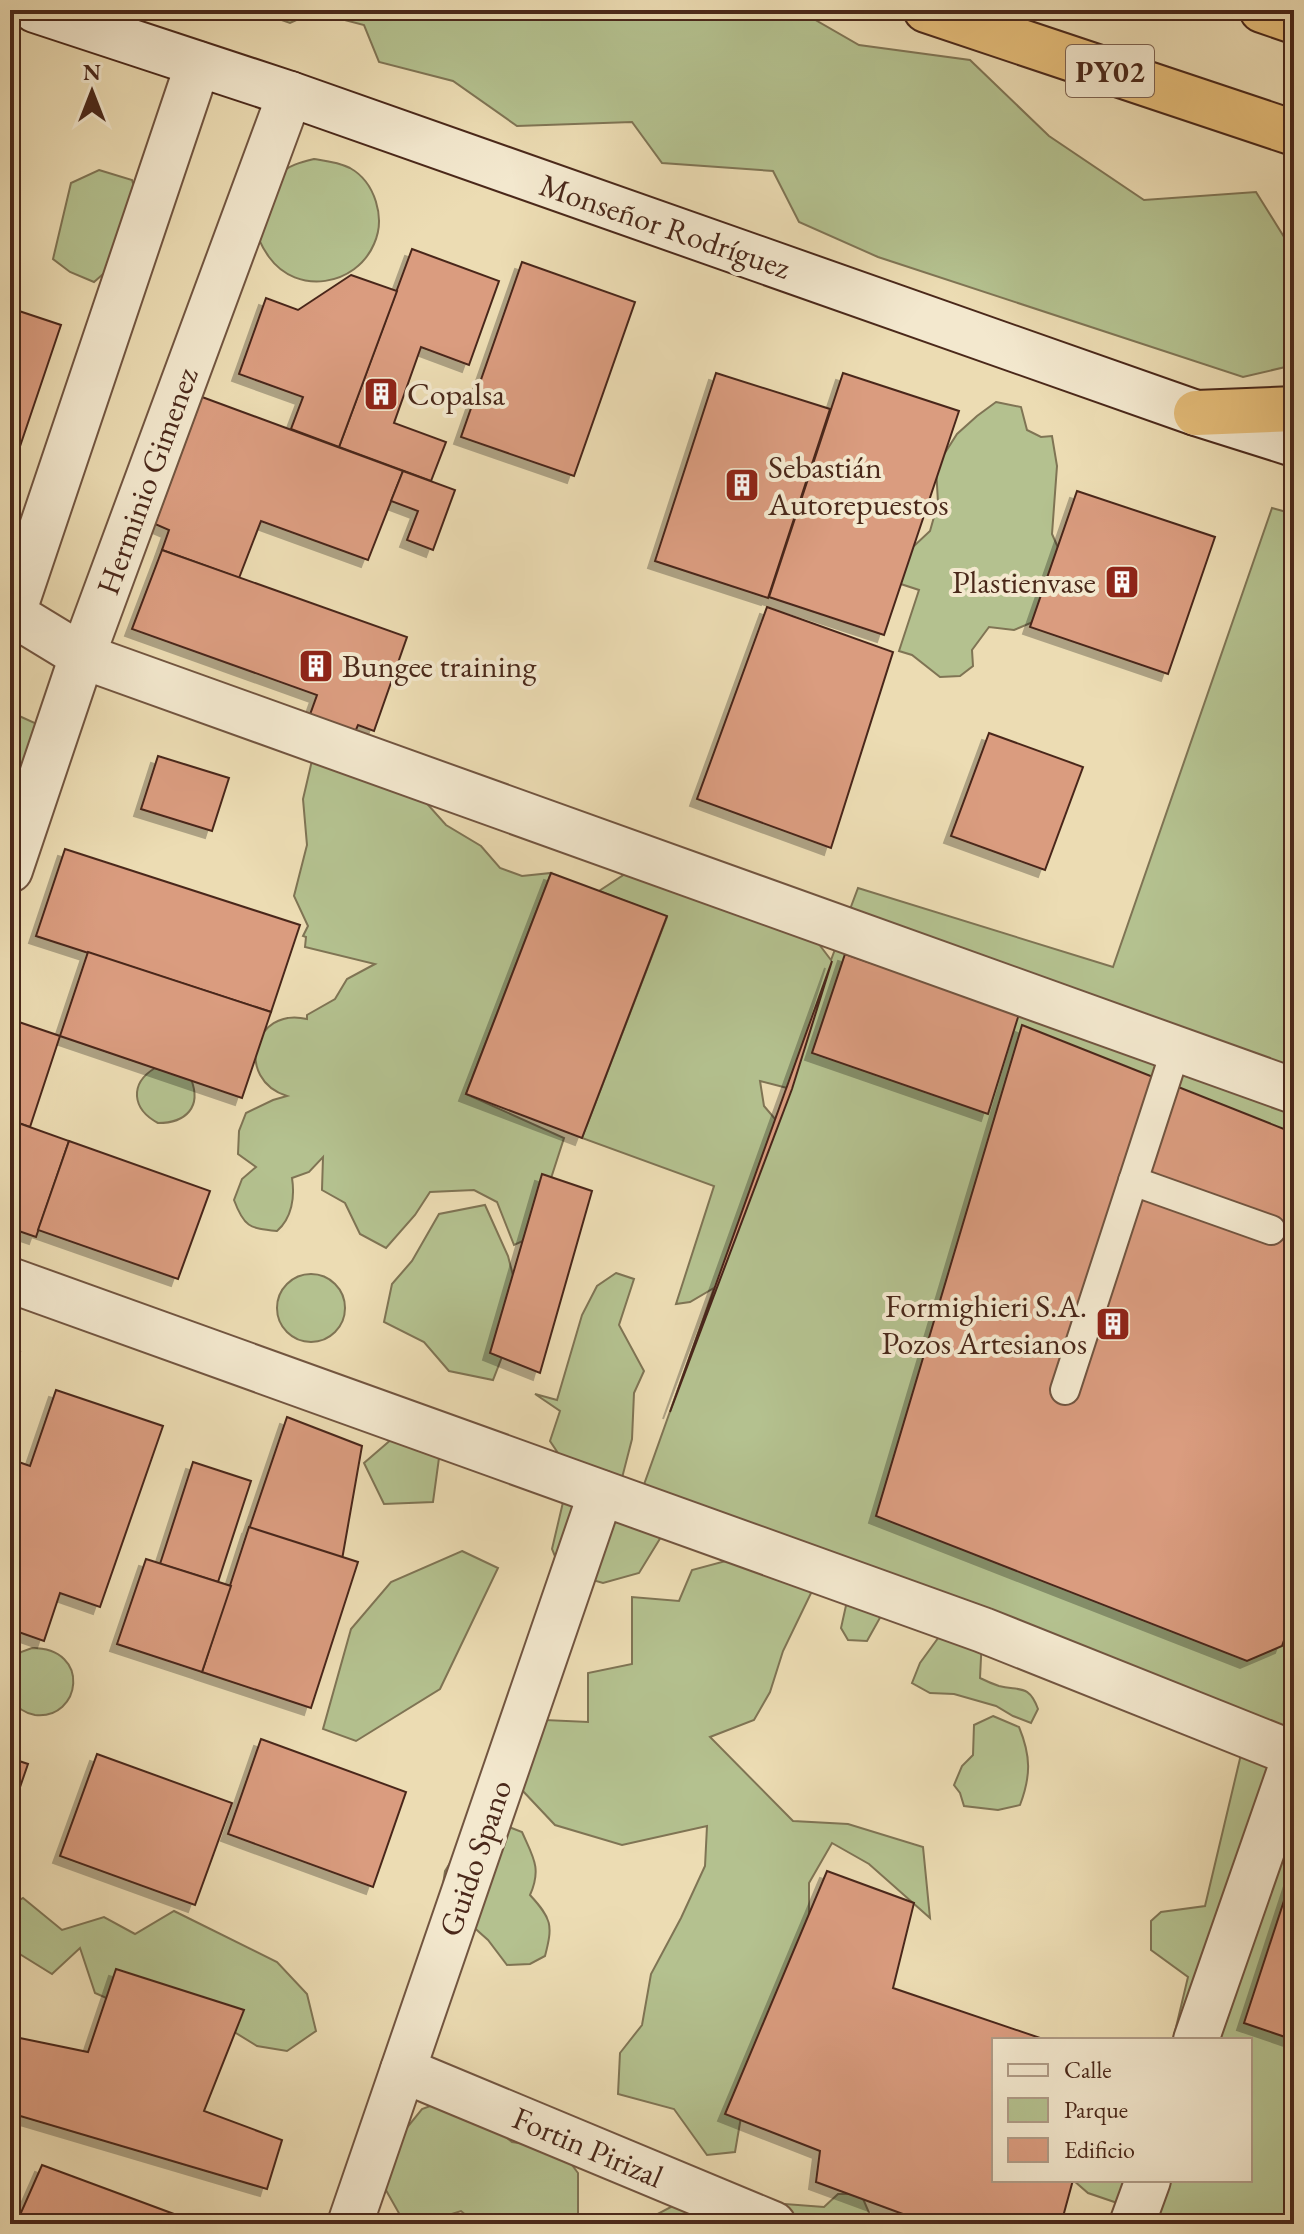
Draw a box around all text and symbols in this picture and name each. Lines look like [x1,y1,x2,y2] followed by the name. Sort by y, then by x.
[1066,45,1154,97] road number: PY02
[52,52,132,132] north arrow
[83,58,101,87] text: N
[534,163,796,289] street label: Monseñor Rodríguez
[86,362,208,600] street label: Herminio Gimenez
[407,373,505,415] place label: Copalsa
[362,375,400,413] building icon: Copalsa
[767,446,949,525] place label: Sebastián Autorepuestos
[723,466,761,504] building icon: Sebastián Autorepuestos
[952,561,1096,603] place label: Plastienvase
[1103,563,1141,601] building icon: Plastienvase
[342,645,537,687] place label: Bungee training
[297,647,335,685] building icon: Bungee training
[882,1285,1087,1364] place label: Formighieri S.A. Pozos Artesianos
[1094,1305,1132,1343] building icon: Formighieri S.A. Pozos Artesianos
[429,1774,521,1942] street label: Guido Spano
[992,2038,1252,2182] legend
[1064,2054,1112,2085] text: Calle
[1064,2094,1128,2125] text: Parque
[506,2096,670,2198] street label: Fortin Pirizal
[1064,2134,1135,2165] text: Edificio

